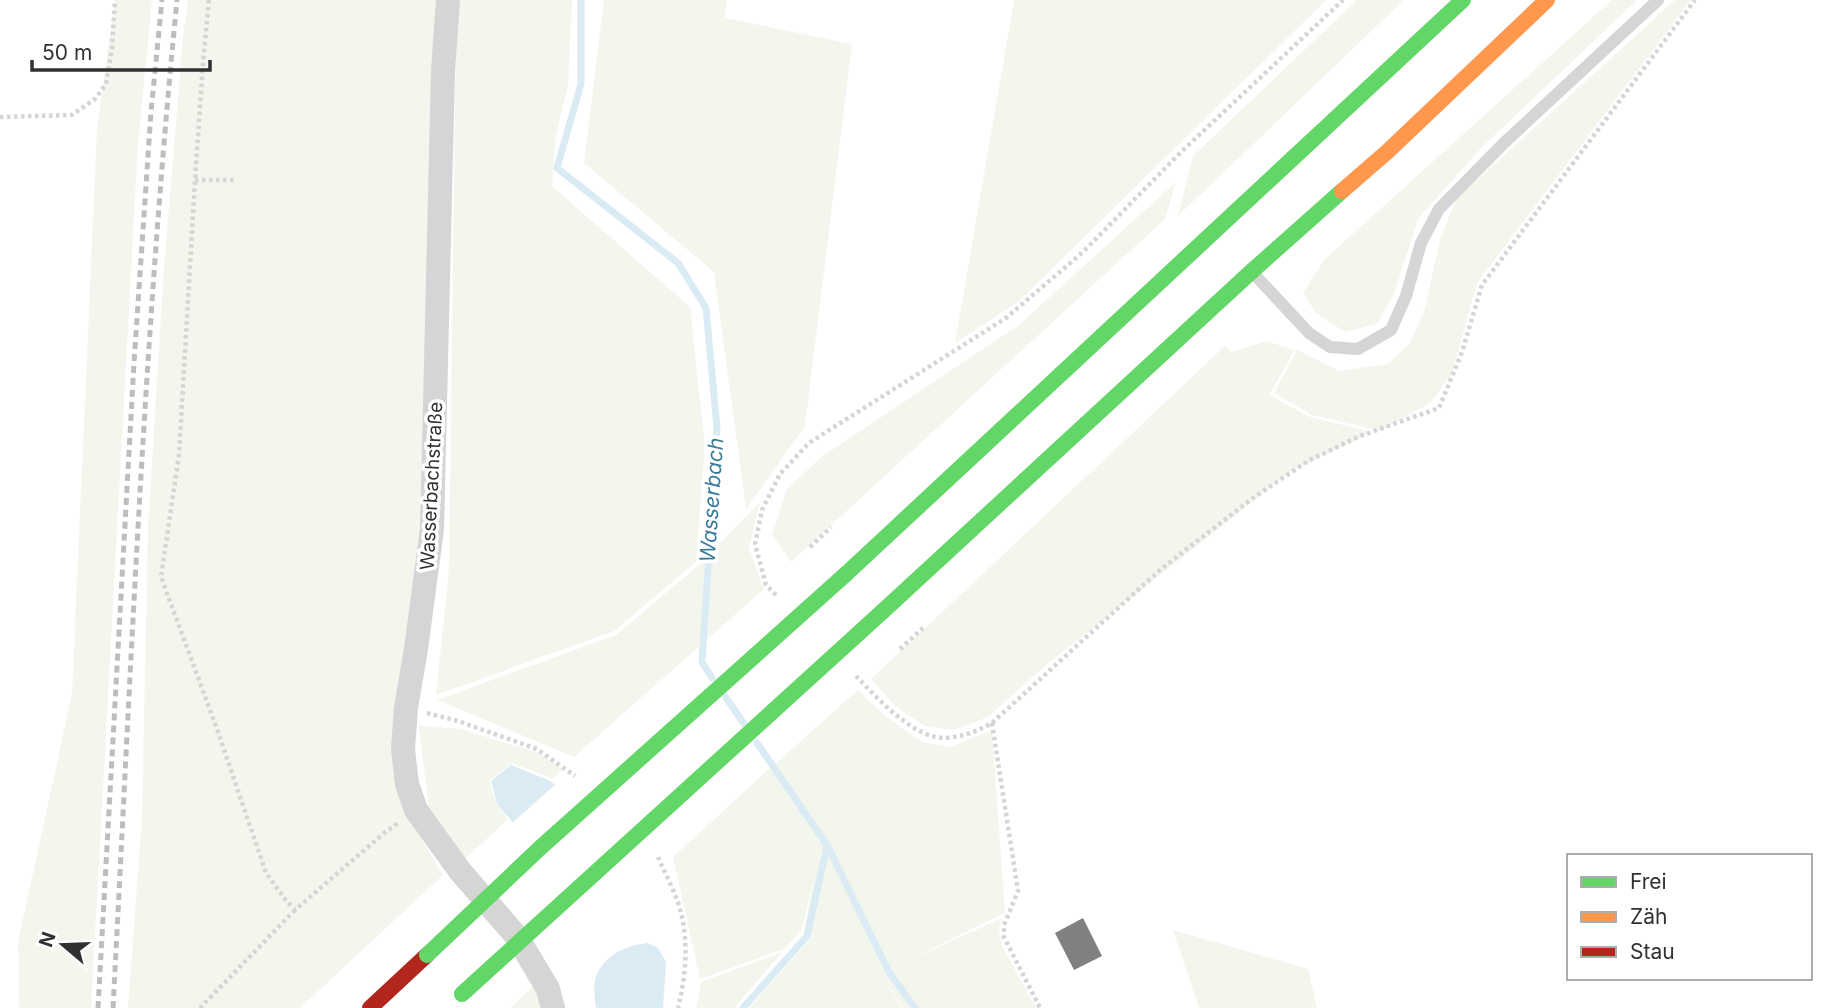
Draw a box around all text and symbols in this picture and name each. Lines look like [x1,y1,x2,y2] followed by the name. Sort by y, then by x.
[32,28,210,72] scale bar
[42,40,92,65] text: 50 m
[416,401,447,571] street label: Wasserbachstraße
[695,437,728,563] water label: Wasserbach
[1567,854,1812,980] legend
[1630,869,1667,894] text: Frei
[1630,904,1667,929] text: Zäh
[28,910,98,980] north arrow
[34,929,61,950] text: N
[1630,939,1675,964] text: Stau

